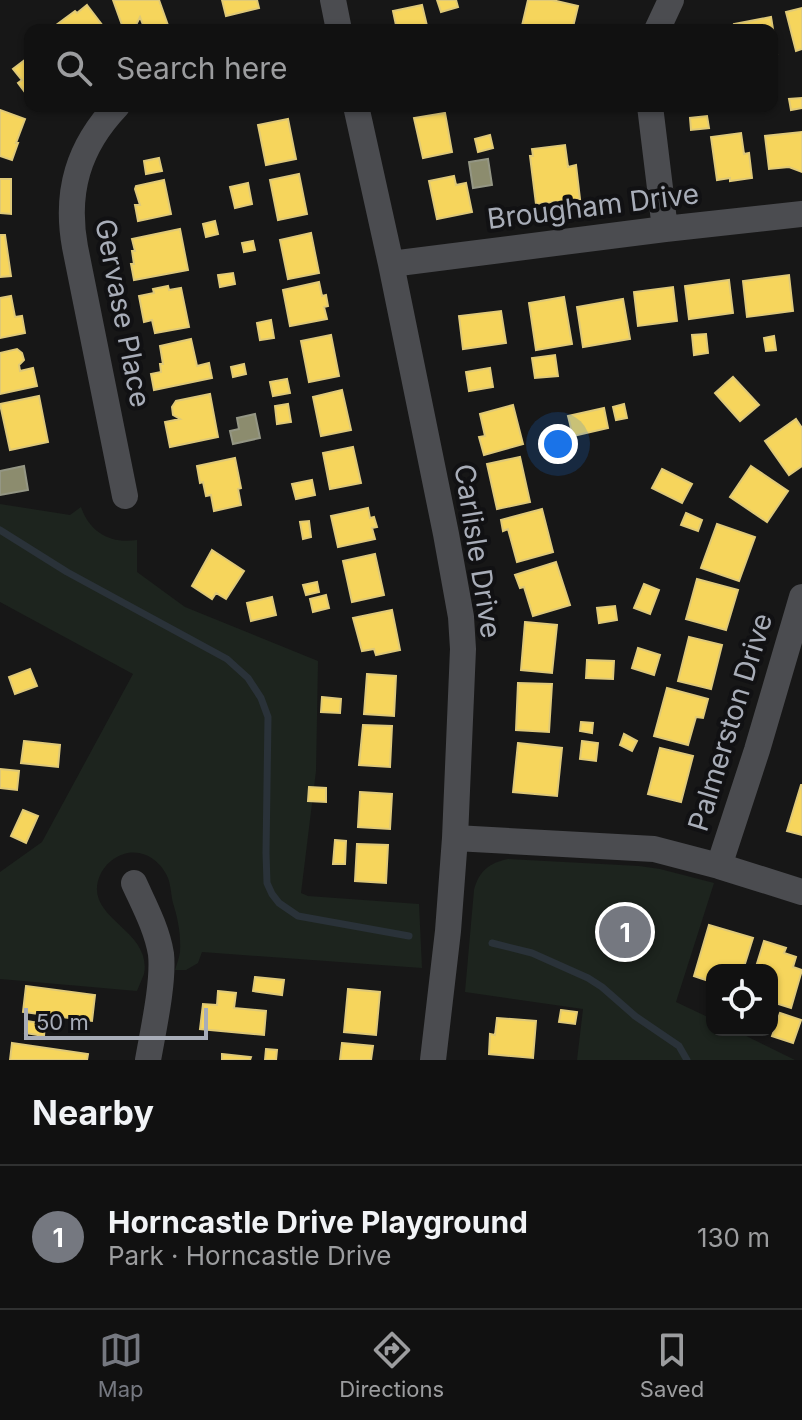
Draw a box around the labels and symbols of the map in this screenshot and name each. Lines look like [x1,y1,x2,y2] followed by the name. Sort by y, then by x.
[485,176,701,236] street label: Brougham Drive
[88,216,158,410] street label: Gervase Place
[538,424,578,464] your location
[447,461,509,641] street label: Carlisle Drive
[681,609,779,835] street label: Palmerston Drive
[599,902,651,962] pin: 1
[24,1004,208,1040] scale bar

